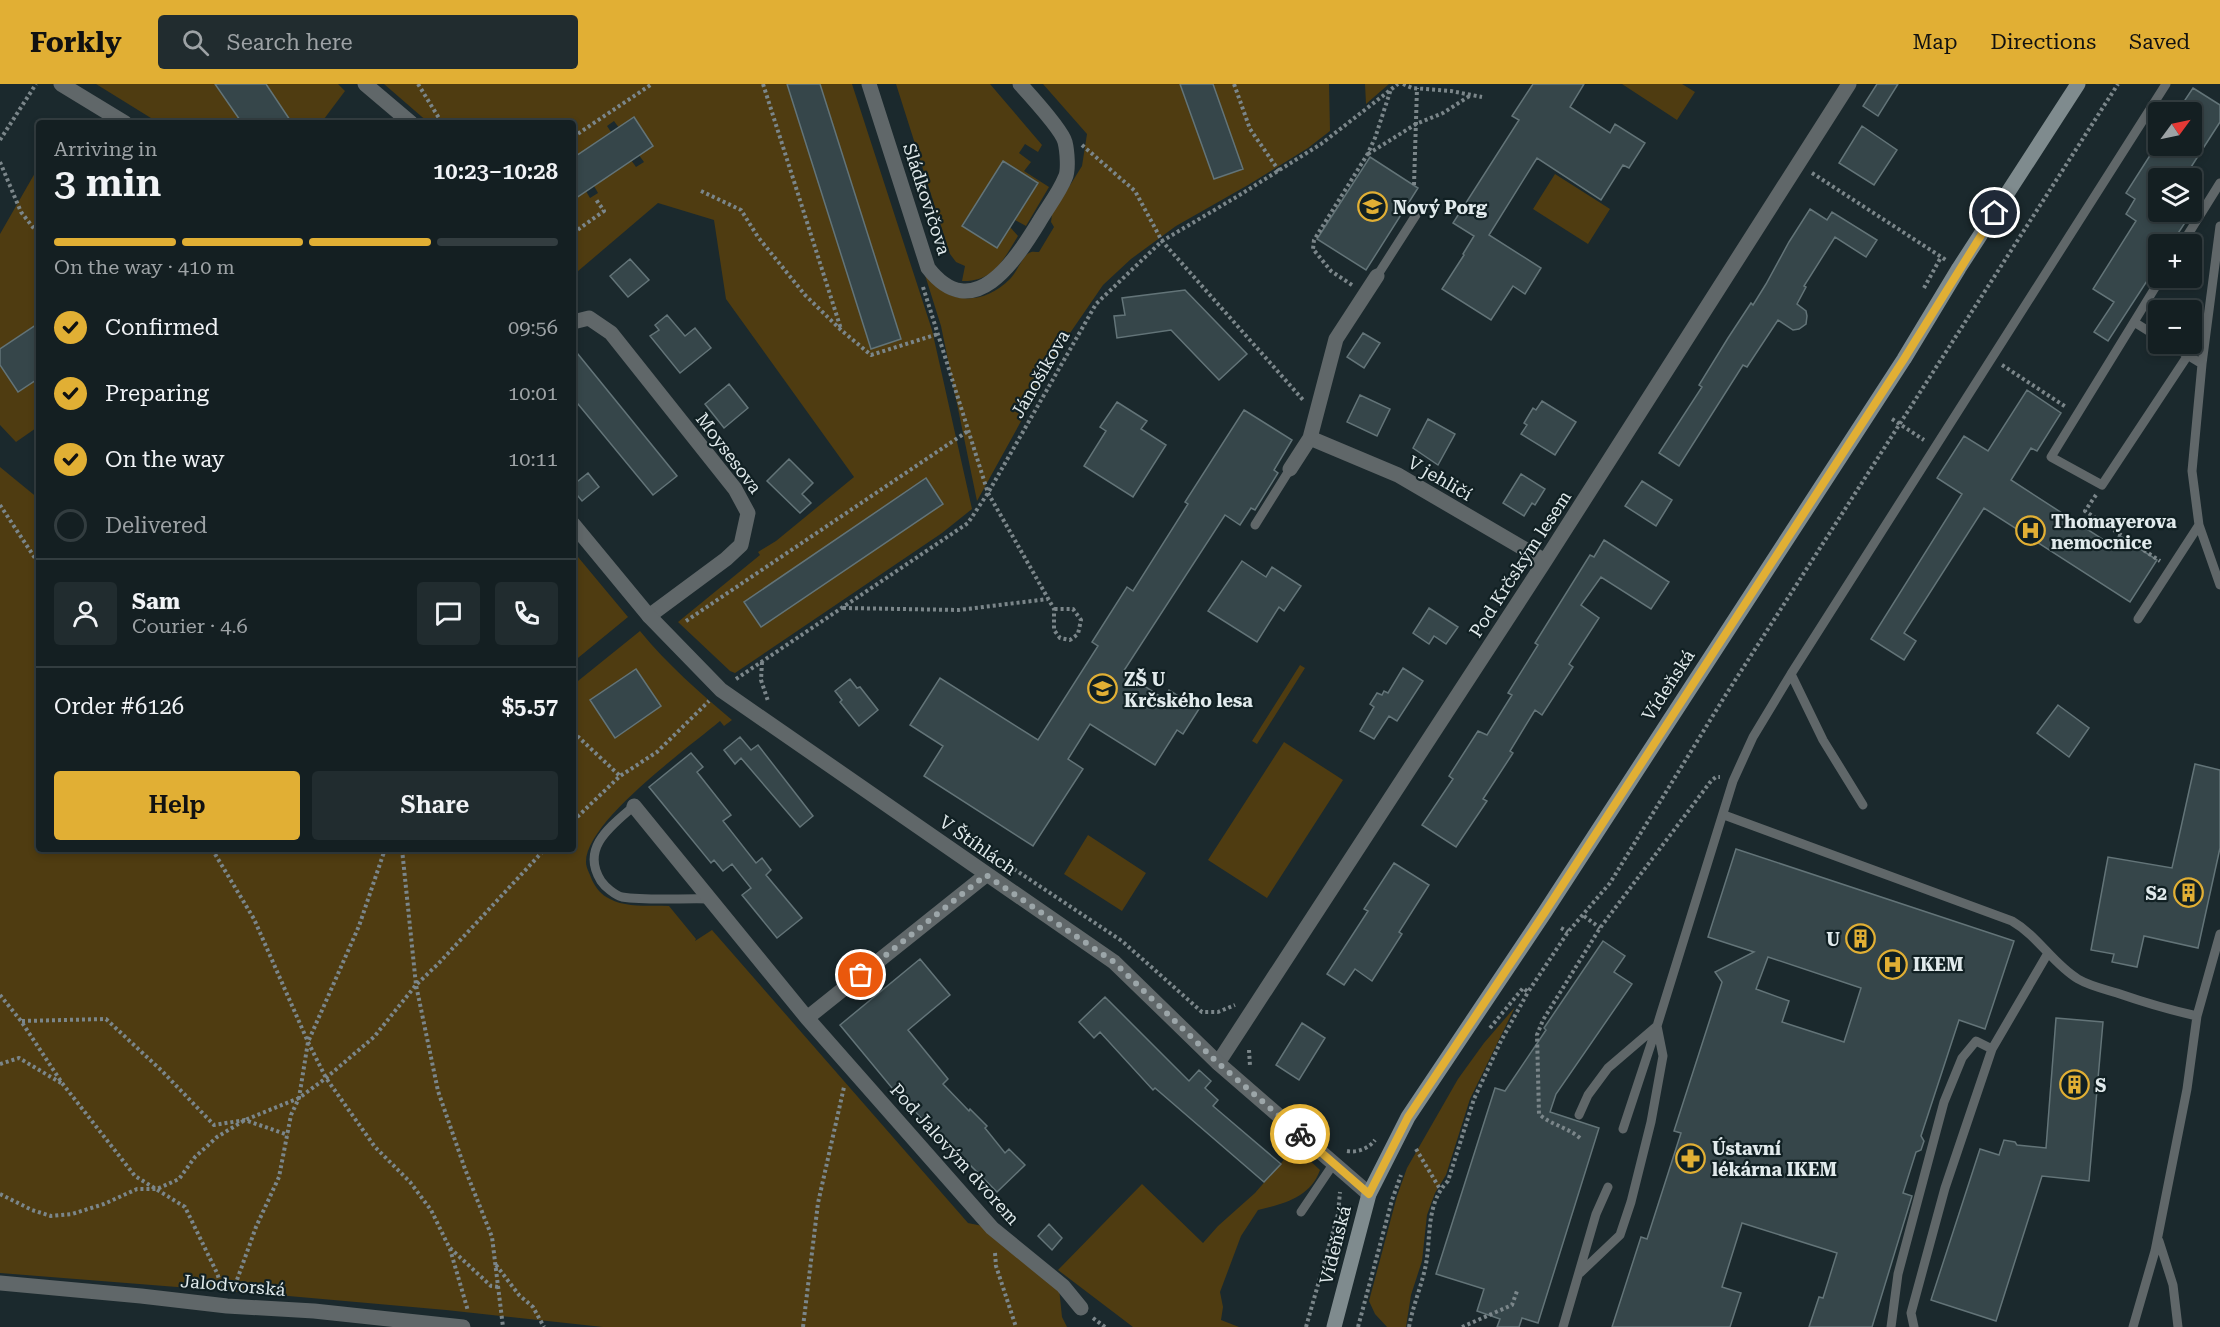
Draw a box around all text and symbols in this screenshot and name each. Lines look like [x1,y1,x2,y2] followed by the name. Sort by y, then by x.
[158,15,578,69] search box
[30,26,122,59] text: Forkly
[179,26,212,59] icon: search
[227,30,353,55] text: Search here
[1913,30,1957,54] text: Map
[1990,30,2096,54] text: Directions
[2129,30,2190,54] text: Saved
[2148,102,2202,156] north arrow
[2148,102,2202,354] map controls
[54,137,157,161] text: Arriving in
[899,140,955,258] street label: Sládkovičova
[433,159,558,184] text: 10:23–10:28
[54,160,161,206] text: 3 min
[2148,168,2202,222] button: layers
[1969,187,2020,238] pin
[1356,191,1388,223] school or university icon: Nový Porg
[1978,196,2011,229] icon: home
[1393,197,1488,218] place label: Nový Porg
[2148,234,2202,288] button: +
[54,255,235,279] text: On the way · 410 m
[2148,300,2202,354] button: −
[54,311,87,344] icon: check
[105,315,219,340] text: Confirmed
[508,315,558,339] text: 09:56
[1006,326,1074,422] street label: Jánošíkova
[54,377,87,410] icon: check
[105,381,209,406] text: Preparing
[508,381,558,405] text: 10:01
[692,409,766,498] street label: Moysesova
[54,443,87,476] icon: check
[105,447,225,472] text: On the way
[508,447,558,471] text: 10:11
[1404,451,1476,505] street label: V jehličí
[1465,487,1575,641] street label: Pod Krčským lesem
[2051,511,2177,553] place label: Thomayerova nemocnice
[105,513,207,538] text: Delivered
[2014,515,2046,547] hospital icon: Thomayerova nemocnice
[54,582,117,645] button: person
[417,582,480,645] button: chat
[495,582,558,645] button: phone
[132,589,180,614] text: Sam
[132,614,248,638] text: Courier · 4.6
[1637,645,1699,724] street label: Vídeňská
[1124,668,1253,711] place label: ZŠ U Krčského lesa
[1087,673,1119,705] school or university icon: ZŠ U Krčského lesa
[54,694,184,719] text: Order #6126
[502,694,558,719] text: $5.57
[54,771,300,840] button: Help
[312,771,558,840] button: Share
[936,811,1021,879] street label: V Štíhlách
[2172,877,2204,909] building icon: S2
[2146,883,2167,904] place label: S2
[1845,923,1877,955] building icon: U
[1826,929,1840,950] place label: U
[1876,948,1908,980] hospital icon: IKEM
[835,949,886,1000] pin
[1913,954,1963,975] place label: IKEM
[844,958,877,991] icon: bag
[2058,1069,2090,1101] building icon: S
[2095,1075,2106,1096] place label: S
[886,1079,1024,1229] street label: Pod Jalovým dvorem
[1270,1104,1330,1164] courier
[1284,1118,1317,1151] icon: bike
[1712,1137,1837,1180] place label: Ústavní lékárna IKEM
[1675,1142,1707,1174] pharmacy icon: Ústavní lékárna IKEM
[1315,1203,1355,1287] street label: Vídeňská
[180,1270,287,1300] street label: Jalodvorská

